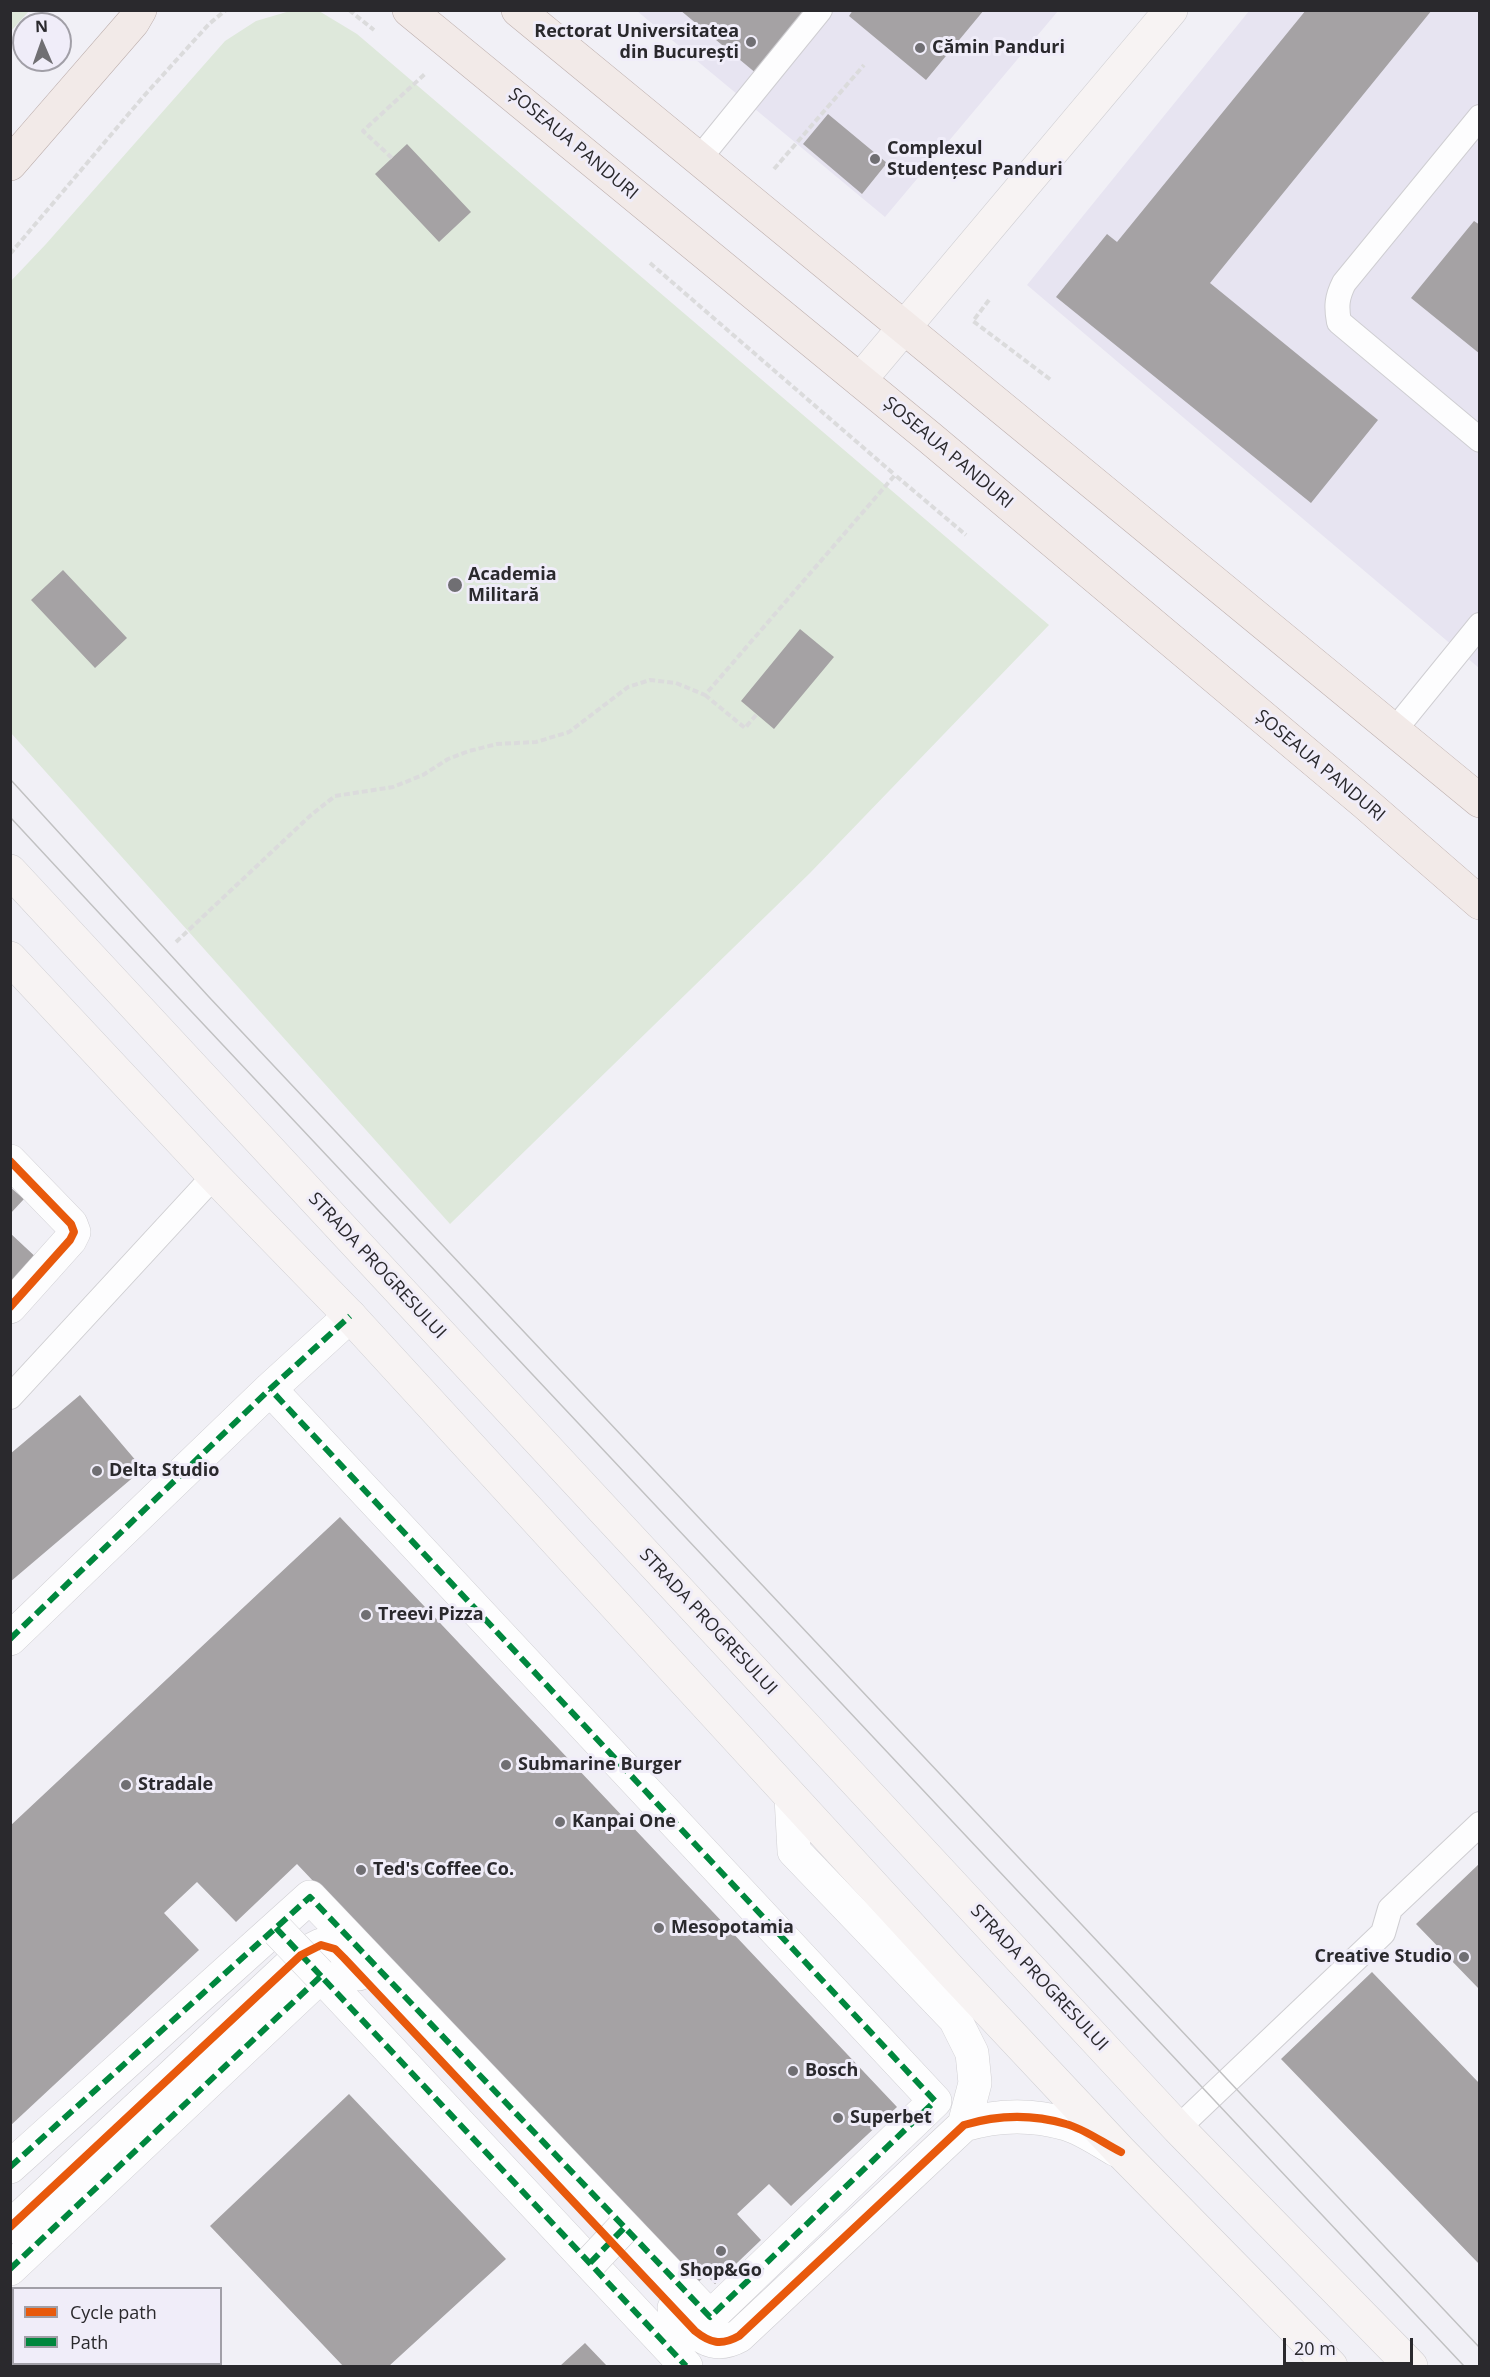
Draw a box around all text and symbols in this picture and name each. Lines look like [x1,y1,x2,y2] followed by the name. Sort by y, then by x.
[12,12,72,72] north arrow
[35,15,48,37] text: N
[534,21,739,63] place label: Rectorat Universitatea din București
[744,35,758,49] marker: Rectorat Universitatea din București
[932,37,1065,59] place label: Cămin Panduri
[913,41,927,55] marker: Cămin Panduri
[504,84,642,204] street label: ȘOSEAUA PANDURI
[887,138,1063,180] place label: Complexul Studențesc Panduri
[868,152,882,166] marker: Complexul Studențesc Panduri
[879,393,1017,513] street label: ȘOSEAUA PANDURI
[468,564,557,606] place label: Academia Militară
[446,576,464,594] marker: Academia Militară
[1251,706,1389,826] street label: ȘOSEAUA PANDURI
[304,1188,450,1344] street label: STRADA PROGRESULUI
[109,1460,219,1482] place label: Delta Studio
[90,1464,104,1478] marker: Delta Studio
[635,1544,781,1700] street label: STRADA PROGRESULUI
[378,1604,484,1626] place label: Treevi Pizza
[359,1608,373,1622] marker: Treevi Pizza
[518,1754,682,1776] place label: Submarine Burger
[499,1758,513,1772] marker: Submarine Burger
[138,1774,213,1796] place label: Stradale
[119,1778,133,1792] marker: Stradale
[572,1811,676,1833] place label: Kanpai One
[553,1815,567,1829] marker: Kanpai One
[373,1859,514,1881] place label: Ted's Coffee Co.
[354,1863,368,1877] marker: Ted's Coffee Co.
[966,1900,1112,2056] street label: STRADA PROGRESULUI
[671,1917,794,1939] place label: Mesopotamia
[652,1921,666,1935] marker: Mesopotamia
[1314,1946,1452,1968] place label: Creative Studio
[1457,1950,1471,1964] marker: Creative Studio
[805,2060,858,2082] place label: Bosch
[786,2064,800,2078] marker: Bosch
[850,2107,932,2129] place label: Superbet
[831,2111,845,2125] marker: Superbet
[714,2244,728,2258] marker: Shop&Go
[680,2260,762,2282] place label: Shop&Go
[12,2287,222,2365] legend
[70,2300,157,2324] text: Cycle path
[1286,2326,1416,2364] scale bar
[70,2330,108,2354] text: Path
[1294,2336,1336,2360] text: 20 m

